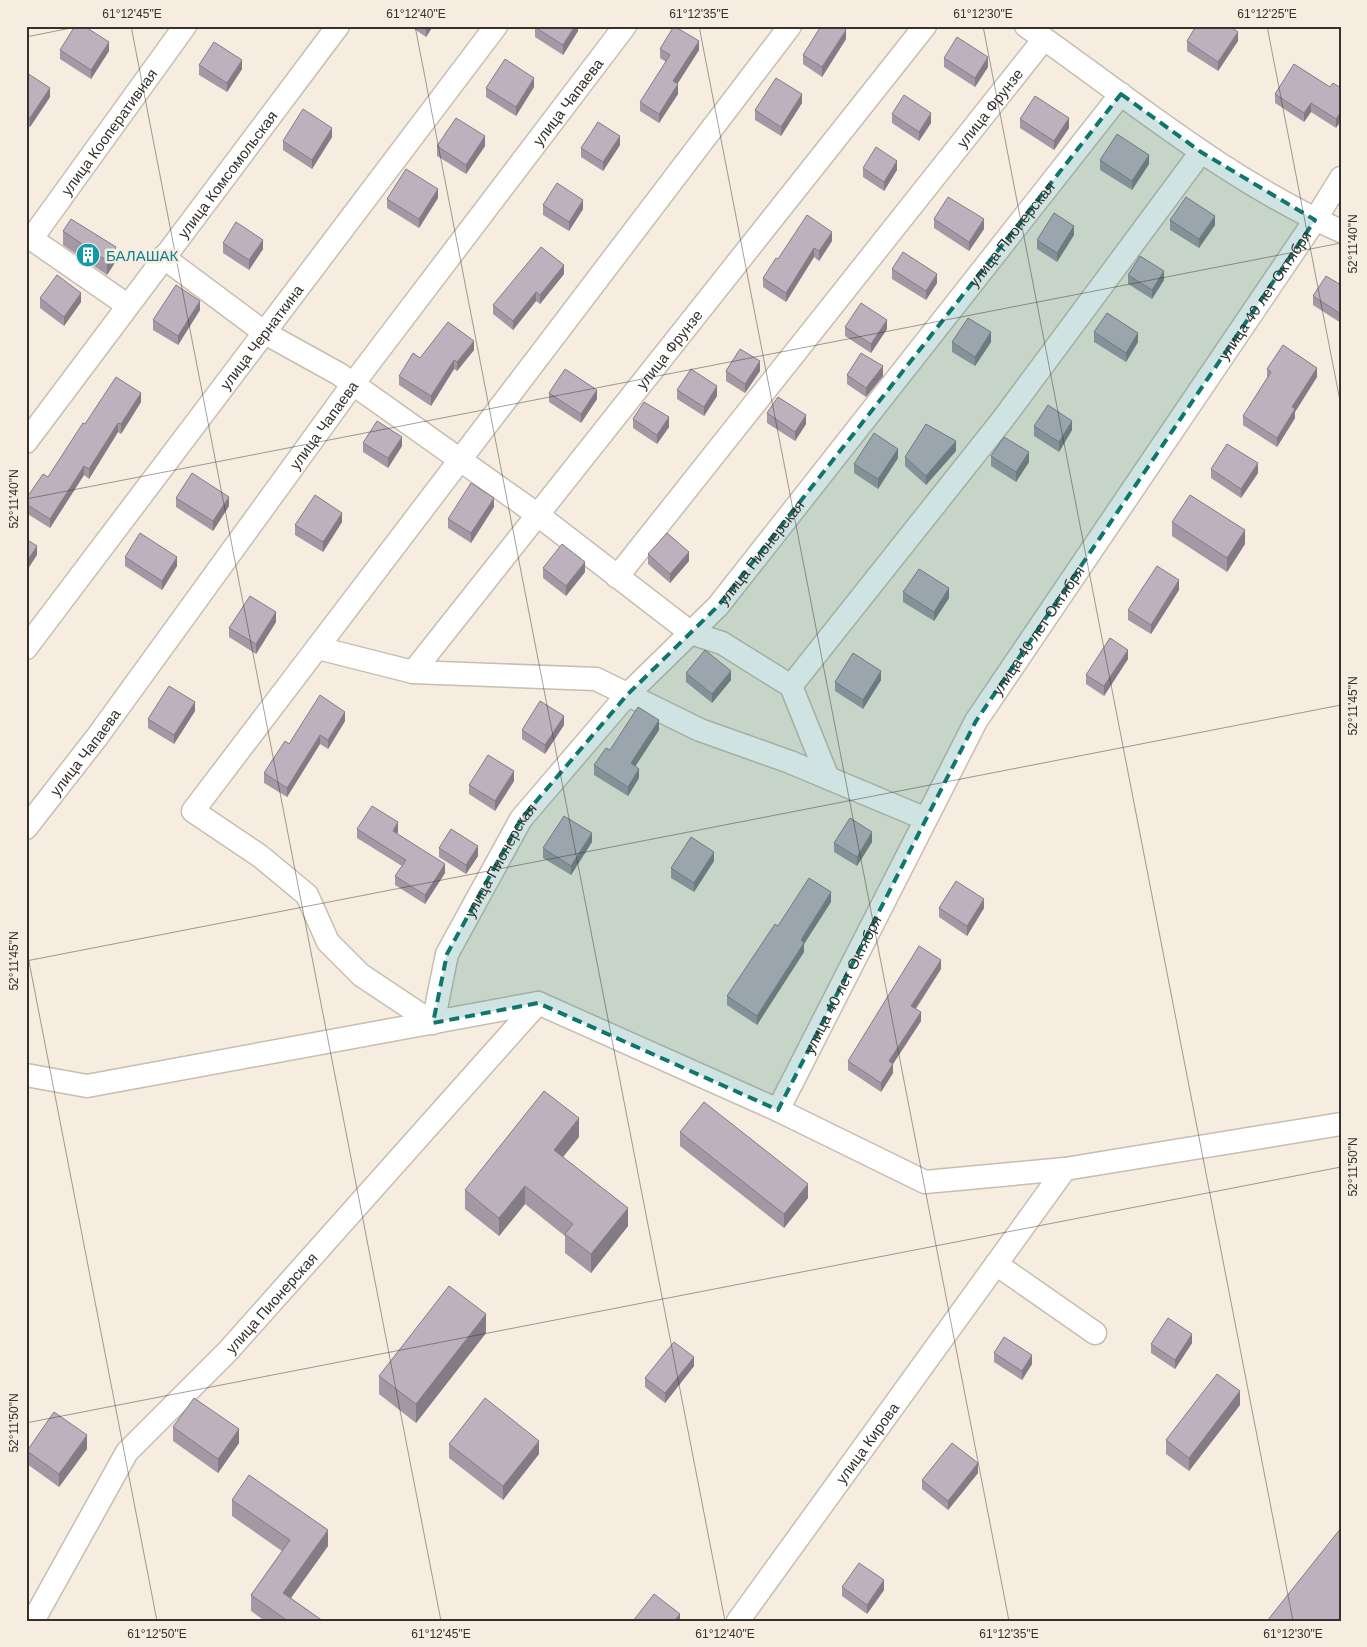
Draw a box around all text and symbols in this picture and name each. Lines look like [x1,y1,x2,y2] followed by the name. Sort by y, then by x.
[102,7,162,21] text: 61°12'45"E
[386,7,446,21] text: 61°12'40"E
[669,7,729,21] text: 61°12'35"E
[953,7,1013,21] text: 61°12'30"E
[1237,7,1297,21] text: 61°12'25"E
[529,54,606,149] street label: улица Чапаева
[57,65,160,198] street label: улица Кооперативная
[953,65,1026,151] street label: улица Фрунзе
[174,107,280,241] street label: улица Комсомольская
[964,178,1057,290] street label: улица Пионерская
[1346,214,1360,274] text: 52°11'40"N
[1215,227,1314,363] street label: улица 40 лет Октября
[75,242,101,268] building icon: БАЛАШАК
[106,247,178,264] place label: БАЛАШАК
[216,281,307,393] street label: улица Чернаткина
[632,306,705,392] street label: улица Фрунзе
[286,377,361,472] street label: улица Чапаева
[7,469,21,529] text: 52°11'40"N
[714,496,807,608] street label: улица Пионерская
[988,562,1087,698] street label: улица 40 лет Октября
[1346,676,1360,736] text: 52°11'45"N
[46,705,124,799] street label: улица Чапаева
[460,800,539,920] street label: улица Пионерская
[800,913,884,1056] street label: улица 40 лет Октября
[7,931,21,991] text: 52°11'45"N
[1346,1137,1360,1197] text: 52°11'50"N
[222,1249,320,1356] street label: улица Пионерская
[7,1393,21,1453] text: 52°11'50"N
[832,1399,902,1486] street label: улица Кирова
[127,1627,187,1641] text: 61°12'50"E
[411,1627,471,1641] text: 61°12'45"E
[695,1627,755,1641] text: 61°12'40"E
[979,1627,1039,1641] text: 61°12'35"E
[1263,1627,1323,1641] text: 61°12'30"E

